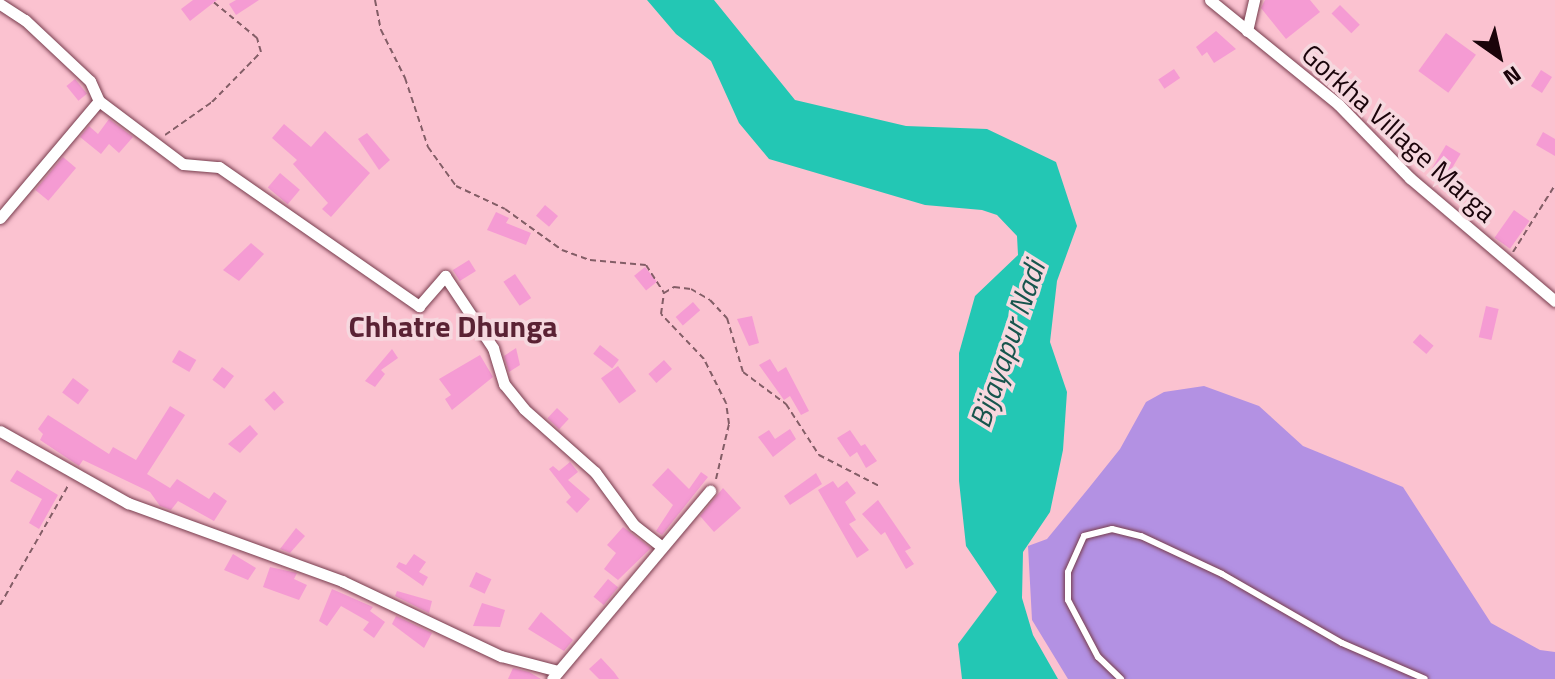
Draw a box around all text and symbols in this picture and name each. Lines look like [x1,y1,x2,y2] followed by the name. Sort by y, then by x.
[1459,16,1539,96] north arrow
[1295,37,1503,229] street label: Gorkha Village Marga
[1497,58,1528,94] text: N
[962,256,1052,432] water label: Bijayapur Nadi
[348,308,558,344] district label: Chhatre Dhunga

